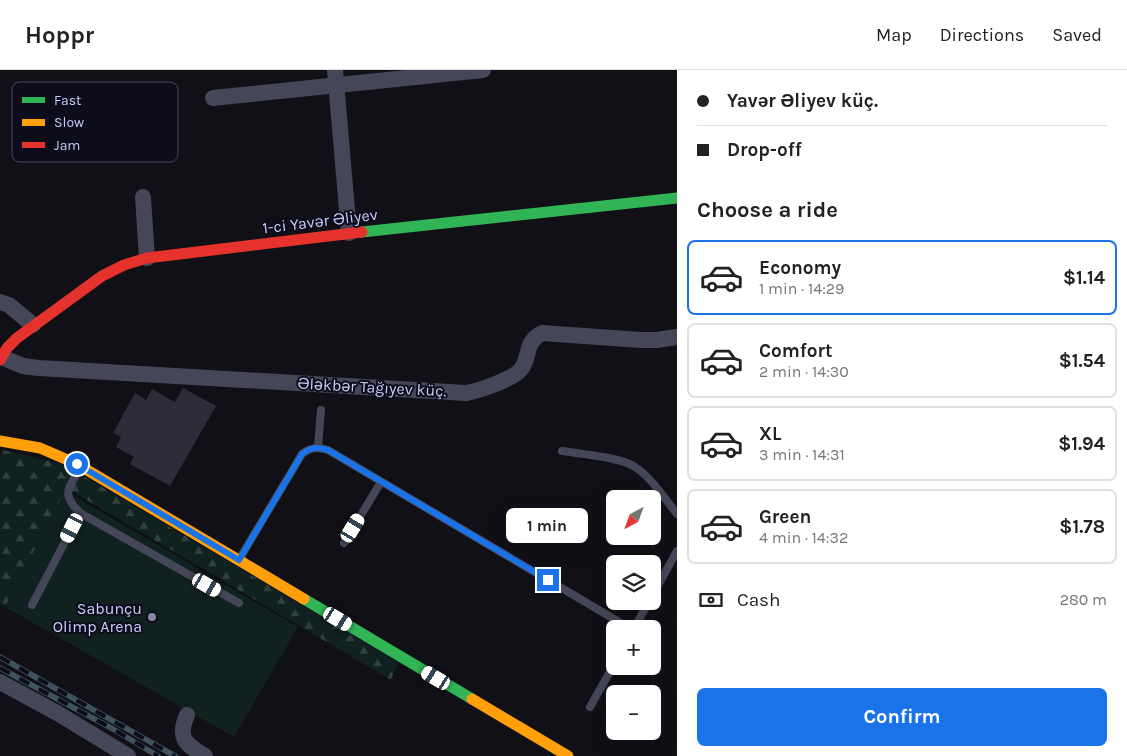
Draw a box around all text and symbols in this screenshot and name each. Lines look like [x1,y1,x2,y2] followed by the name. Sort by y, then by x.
[25,21,94,49] text: Hoppr
[876,24,912,46] text: Map
[940,24,1024,46] text: Directions
[1052,24,1102,46] text: Saved
[12,82,178,162] legend
[727,90,878,112] text: Yavər Əliyev küç.
[54,92,81,109] text: Fast
[54,114,84,131] text: Slow
[54,137,80,154] text: Jam
[727,139,802,161] text: Drop-off
[697,197,838,223] text: Choose a ride
[261,205,379,237] street label: 1-ci Yavər Əliyev
[699,255,744,300] icon: car
[759,257,841,279] text: Economy
[1063,267,1105,289] text: $1.14
[759,279,844,298] text: 1 min · 14:29
[699,338,744,383] icon: car
[759,340,833,362] text: Comfort
[1059,350,1105,372] text: $1.54
[759,362,849,381] text: 2 min · 14:30
[297,374,447,400] street label: Ələkbər Tağıyev küç.
[699,421,744,466] icon: car
[759,423,781,445] text: XL
[1058,433,1105,455] text: $1.94
[759,445,845,464] text: 3 min · 14:31
[66,453,88,475] route start
[606,490,661,545] north arrow
[606,490,661,740] map controls
[699,504,744,549] icon: car
[759,506,811,528] text: Green
[507,508,589,542] callout: 1 min
[58,511,85,545] car
[338,511,367,545] car
[527,516,567,535] text: 1 min
[1059,516,1105,538] text: $1.78
[759,528,848,547] text: 4 min · 14:32
[606,555,661,610] button: layers
[537,569,559,591] route end
[190,571,223,599] car
[697,586,725,614] icon: cash
[737,589,781,611] text: Cash
[1060,590,1107,609] text: 280 m
[53,599,142,636] place label: Sabunçu Olimp Arena
[321,605,354,633] car
[146,611,158,623] marker: Sabunçu Olimp Arena
[606,620,661,675] button: +
[419,664,452,692] car
[606,685,661,740] button: −
[697,688,1107,746] button: Confirm

